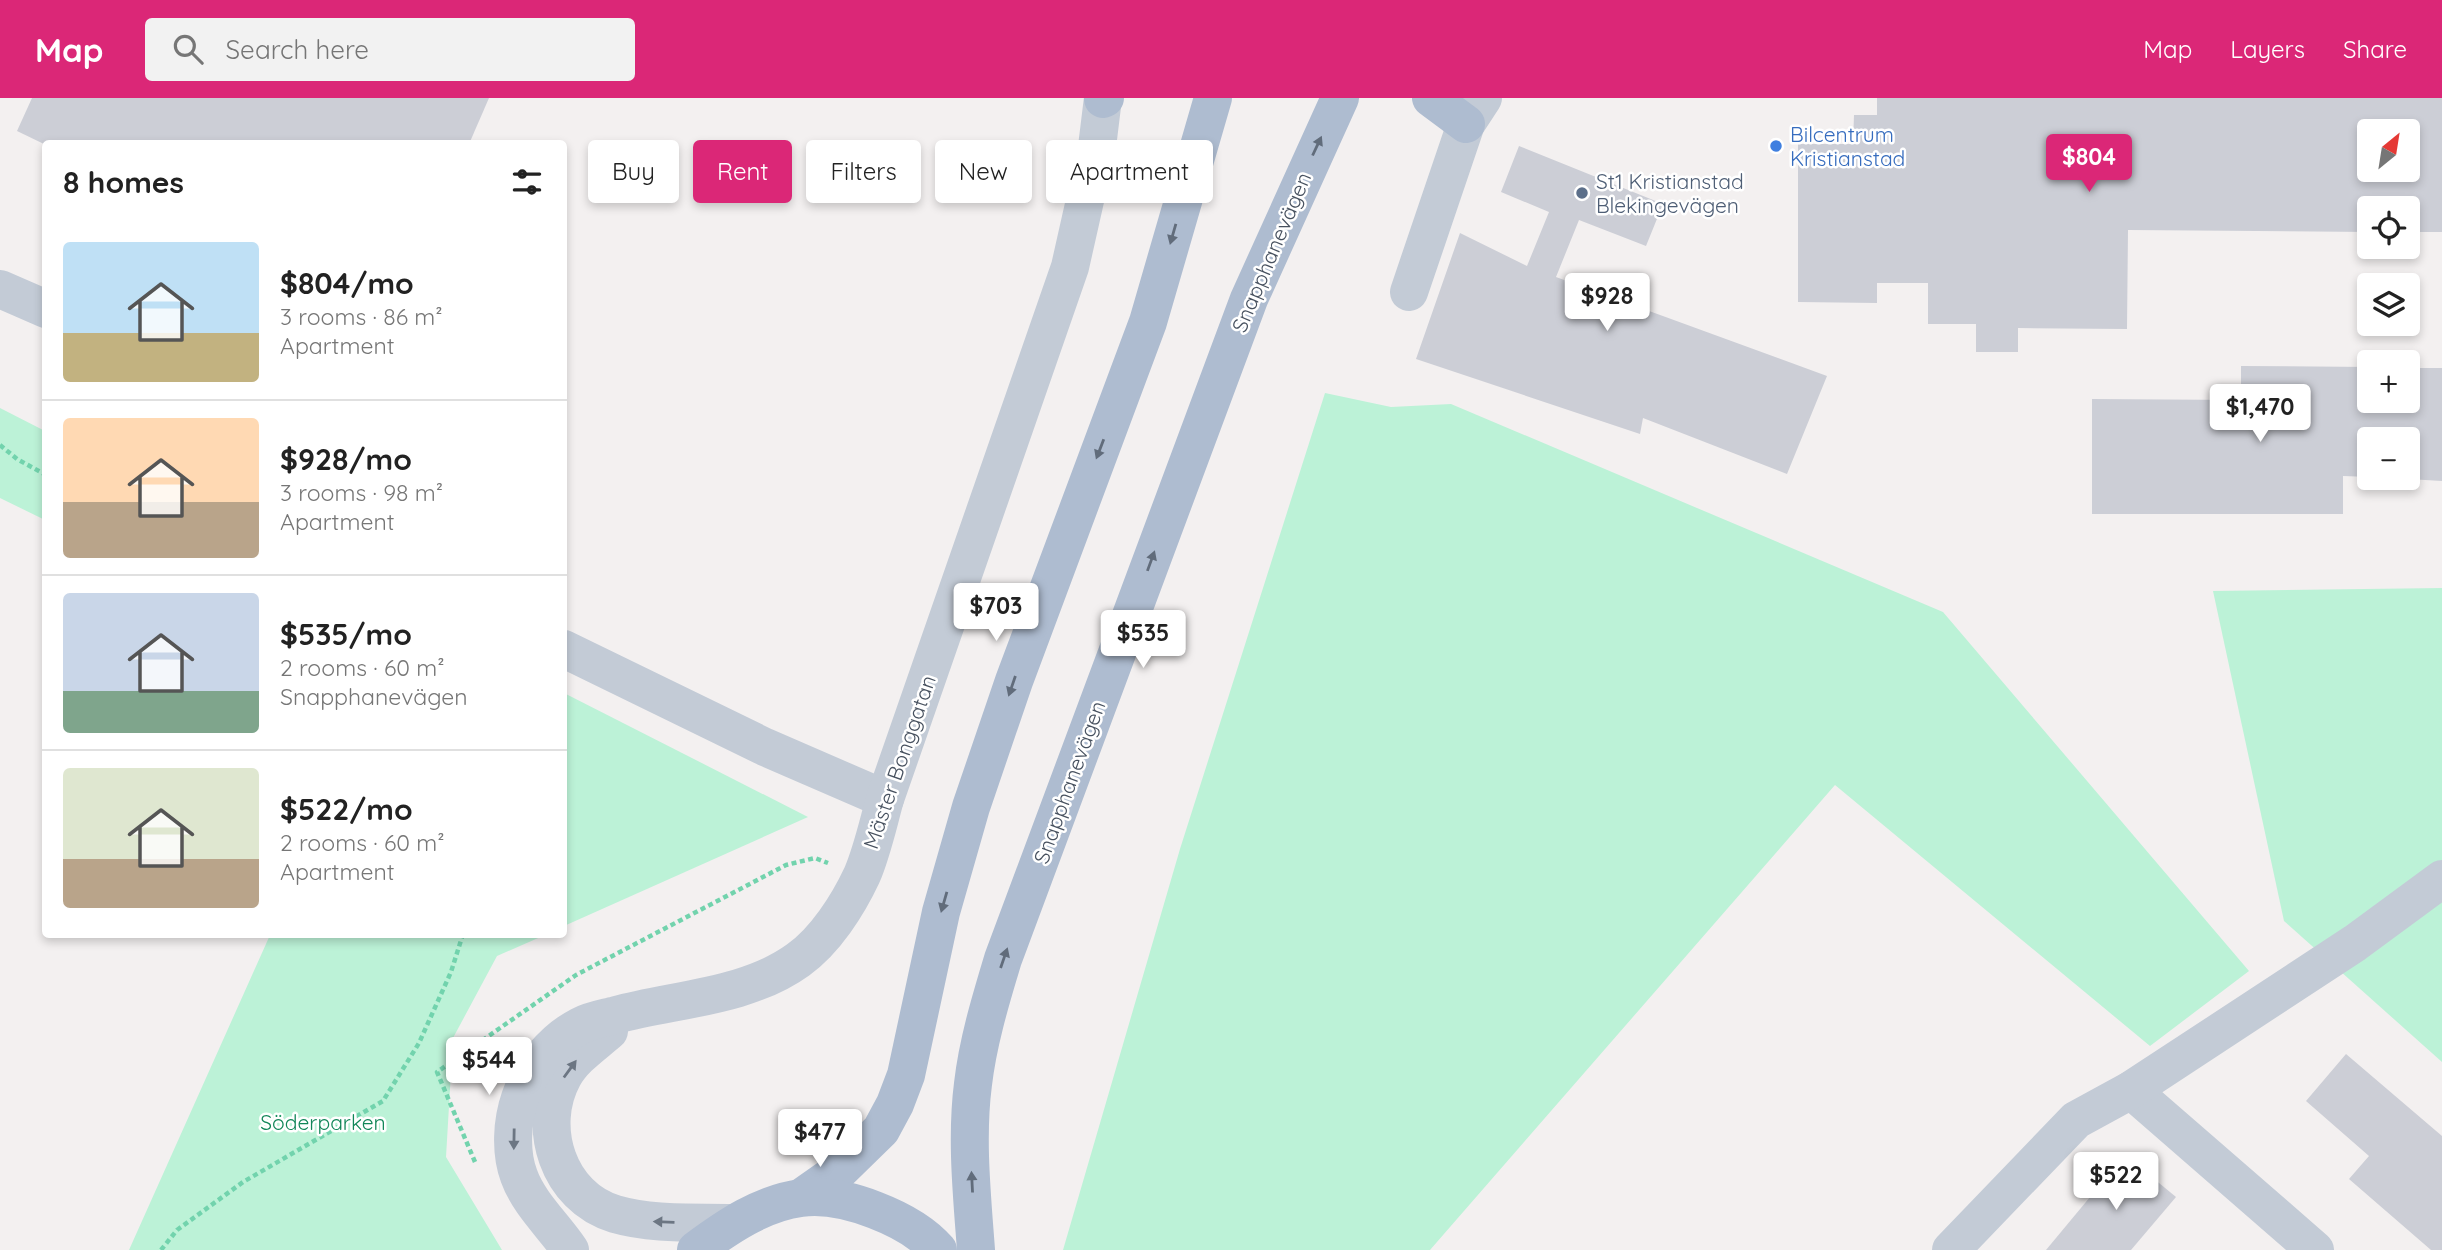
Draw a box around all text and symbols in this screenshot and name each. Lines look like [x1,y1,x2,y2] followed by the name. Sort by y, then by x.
[145,18,635,81] search box
[35,29,103,70] text: Map
[169,30,207,68] icon: search
[225,33,369,66] text: Search here
[2143,34,2192,64] text: Map
[2230,34,2305,64] text: Layers
[2343,34,2407,64] text: Share
[2357,119,2420,182] north arrow
[2357,119,2420,490] map controls
[1790,121,1905,171] place label: Bilcentrum Kristianstad
[2048,134,2130,194] pin: $804
[1311,136,1323,156] one-way arrow
[1768,138,1784,154] marker: Bilcentrum Kristianstad
[588,140,679,203] chip: Buy
[693,140,792,203] chip: Rent
[806,140,921,203] chip: Filters
[935,140,1032,203] chip: New
[1046,140,1213,203] chip: Apartment
[2062,142,2116,171] text: $804
[63,163,184,201] text: 8 homes
[508,163,546,201] icon: filters
[1226,168,1316,336] street label: Snapphanevägen
[1596,168,1744,218] place label: St1 Kristianstad Blekingevägen
[1574,185,1590,201] marker: St1 Kristianstad Blekingevägen
[2357,196,2420,259] button: locate
[1168,224,1178,245] one-way arrow
[280,264,414,302] text: $804/mo
[119,270,203,354] icon: home
[2357,273,2420,336] button: layers
[1566,274,1648,333] pin: $928
[1581,281,1633,310] text: $928
[280,302,443,331] text: 3 rooms · 86 m²
[280,331,394,360] text: Apartment
[2357,350,2420,413] button: +
[2203,384,2317,444] pin: $1,470
[2226,392,2294,421] text: $1,470
[2357,427,2420,490] button: −
[1095,439,1106,460] one-way arrow
[280,440,412,478] text: $928/mo
[119,446,203,530] icon: home
[280,478,443,507] text: 3 rooms · 98 m²
[280,507,394,536] text: Apartment
[1146,551,1157,572] one-way arrow
[955,584,1037,643] pin: $703
[970,591,1022,620] text: $703
[1102,610,1184,670] pin: $535
[280,615,412,653] text: $535/mo
[1117,618,1169,647] text: $535
[119,621,203,705] icon: home
[280,653,445,682] text: 2 rooms · 60 m²
[857,672,941,852] street label: Mäster Bonggatan
[1006,675,1017,696] one-way arrow
[280,682,467,711] text: Snapphanevägen
[1028,697,1110,867] street label: Snapphanevägen
[280,790,413,828] text: $522/mo
[119,796,203,880] icon: home
[280,828,445,857] text: 2 rooms · 60 m²
[280,857,394,886] text: Apartment
[938,892,948,913] one-way arrow
[999,948,1010,969] one-way arrow
[448,1038,530,1097] pin: $544
[462,1045,516,1074] text: $544
[562,1060,576,1078] one-way arrow
[260,1109,386,1135] park label: Söderparken
[779,1110,861,1169] pin: $477
[794,1117,846,1146] text: $477
[509,1128,520,1150] one-way arrow
[2075,1152,2157,1212] pin: $522
[2089,1160,2143,1189] text: $522
[967,1171,978,1193] one-way arrow
[653,1216,675,1227] one-way arrow

